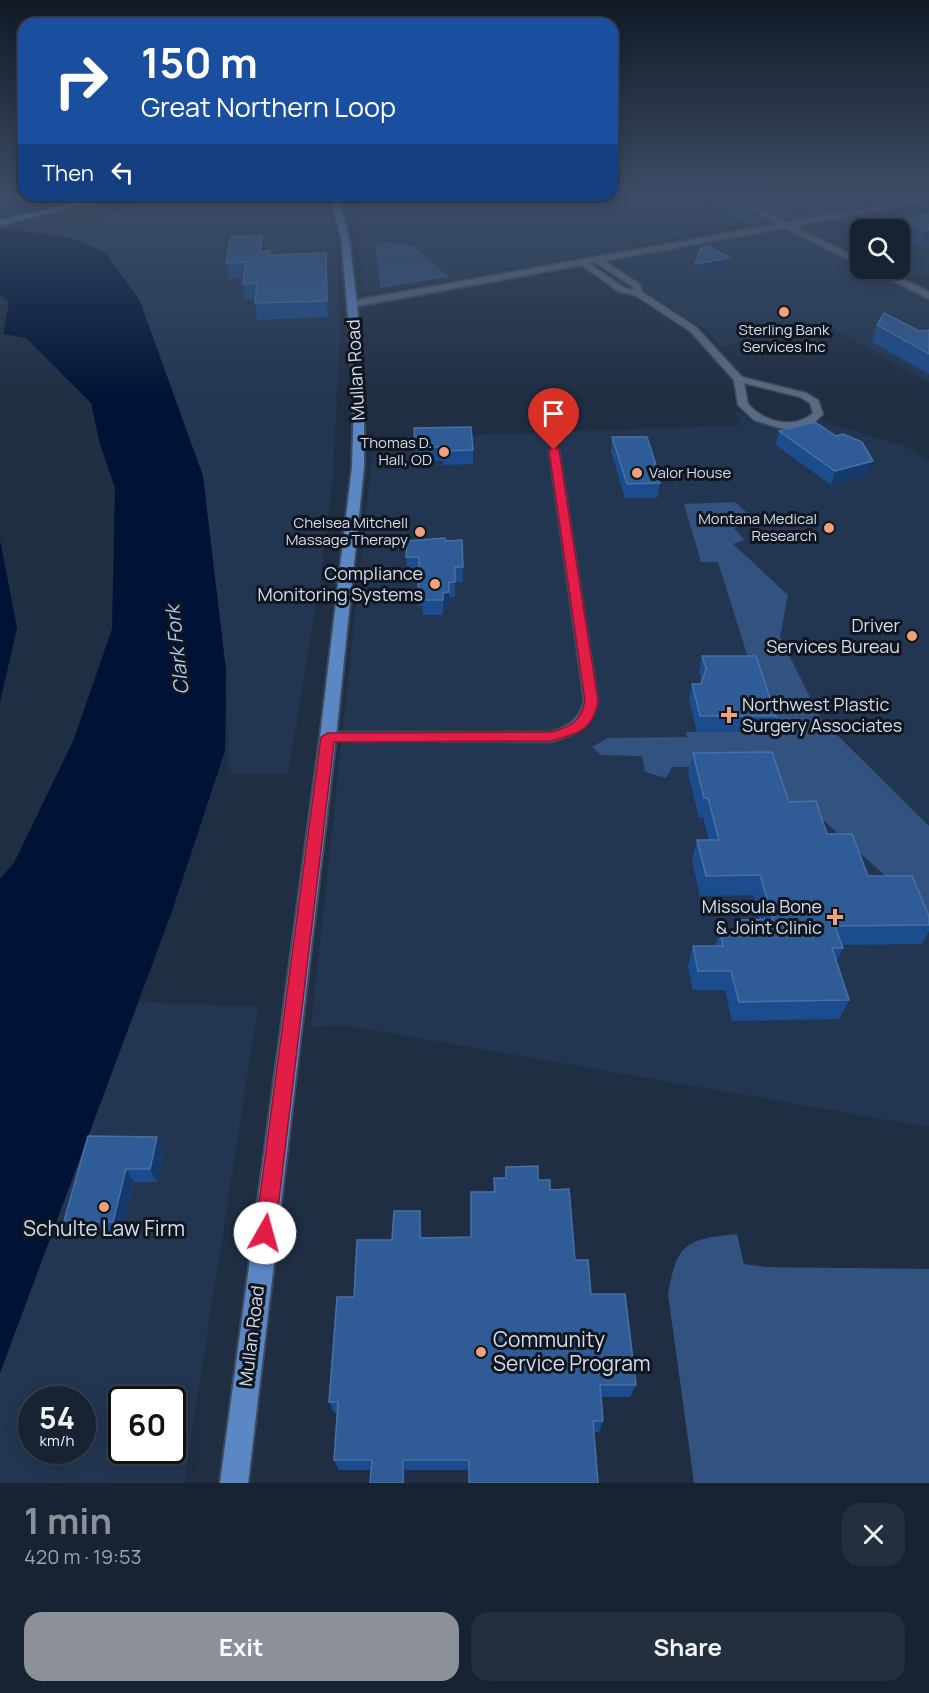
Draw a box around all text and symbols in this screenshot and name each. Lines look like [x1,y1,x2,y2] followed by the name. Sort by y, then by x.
[141,33,258,91] text: 150 m
[42,42,120,120] icon: right
[141,88,396,125] text: Great Northern Loop
[106,156,139,189] icon: left
[42,158,94,188] text: Then
[850,219,910,279] map controls
[850,219,910,279] button: search
[777,305,791,319] marker: Sterling Bank Services Inc
[340,319,370,421] street label: Mullan Road
[739,319,830,357] place label: Sterling Bank Services Inc
[528,388,579,450] pin
[537,397,570,430] icon: arrive
[360,432,432,470] place label: Thomas D. Hall, OD
[437,445,451,459] marker: Thomas D. Hall, OD
[649,462,731,483] place label: Valor House
[630,466,644,480] marker: Valor House
[698,508,817,546] place label: Montana Medical Research
[286,512,408,550] place label: Chelsea Mitchell Massage Therapy
[822,521,836,535] marker: Montana Medical Research
[413,525,427,539] marker: Chelsea Mitchell Massage Therapy
[258,561,423,606] place label: Compliance Monitoring Systems
[428,577,442,591] marker: Compliance Monitoring Systems
[158,601,195,696] water label: Clark Fork
[766,613,901,658] place label: Driver Services Bureau
[905,629,919,643] marker: Driver Services Bureau
[742,692,902,737] place label: Northwest Plastic Surgery Associates
[720,706,738,724] marker: Northwest Plastic Surgery Associates
[702,894,822,939] place label: Missoula Bone & Joint Clinic
[826,908,844,926] marker: Missoula Bone & Joint Clinic
[97,1200,111,1214] marker: Schulte Law Firm
[233,1201,297,1265] position arrow
[23,1214,185,1242] place label: Schulte Law Firm
[233,1284,269,1388] street label: Mullan Road
[493,1325,651,1377] place label: Community Service Program
[474,1345,488,1359] marker: Community Service Program
[108,1386,186,1464] speed limit sign: 60
[39,1397,75,1438] text: 54
[40,1430,74,1451] text: km/h
[24,1496,112,1545] text: 1 min
[842,1503,905,1566] button: close
[24,1543,142,1570] text: 420 m · 19:53
[24,1612,459,1681] button: Exit
[471,1612,905,1681] button: Share

